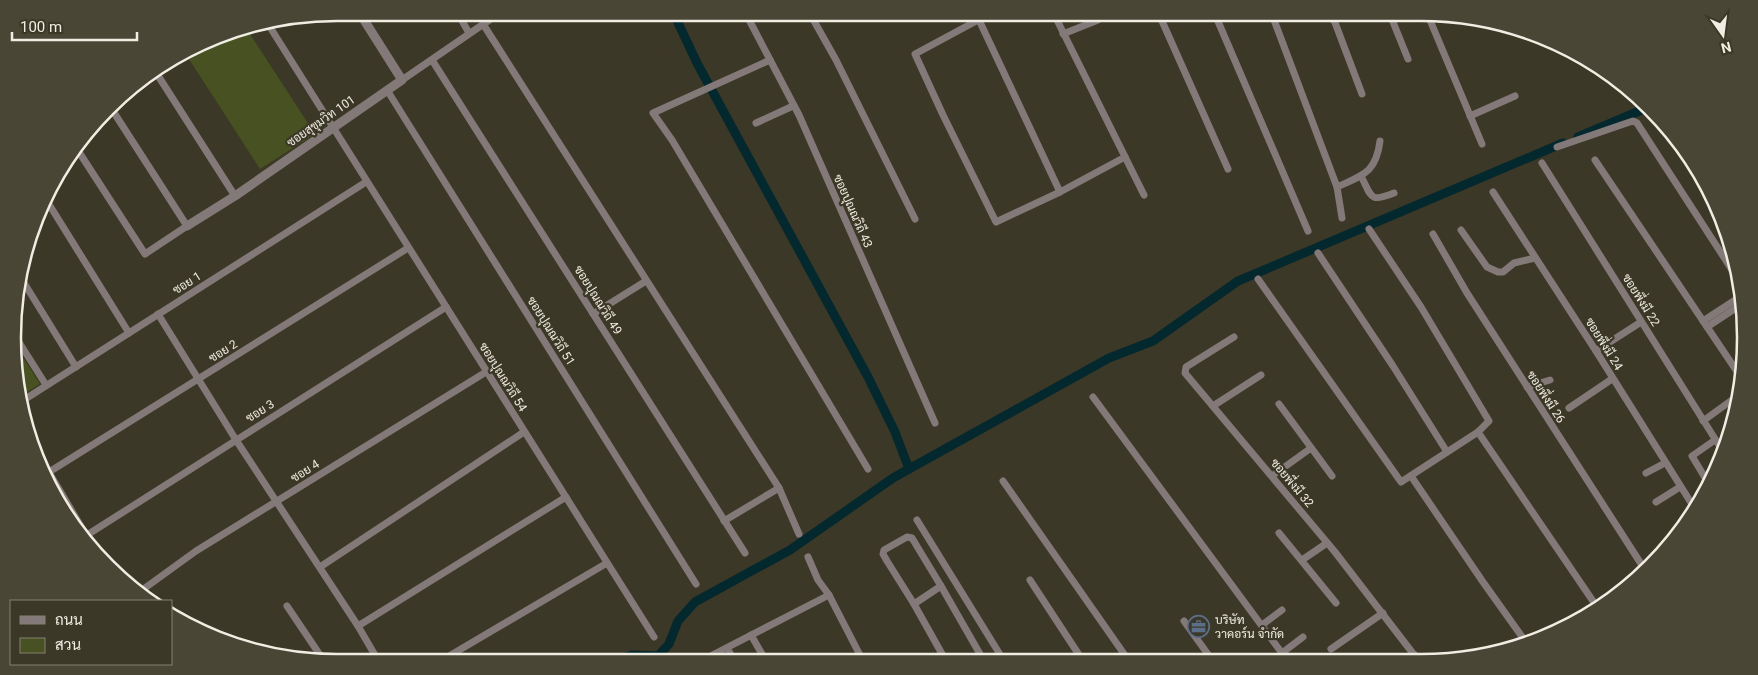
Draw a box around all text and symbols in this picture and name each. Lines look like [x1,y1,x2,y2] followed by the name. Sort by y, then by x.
[12,10,138,42] scale bar
[1698,10,1748,60] north arrow
[20,18,62,36] text: 100 m
[1719,39,1733,57] text: N
[284,92,359,151] street label: ซอยสุขุมวิท 101
[829,172,876,251] street label: ซอยปุณณวิถี 43
[570,262,626,338] street label: ซอยปุณณวิถี 49
[170,269,204,297] street label: ซอย 1
[1619,269,1666,329] street label: ซอยพึ่งมี 22
[523,293,579,369] street label: ซอยปุณณวิถี 51
[1582,313,1629,373] street label: ซอยพึ่งมี 24
[206,337,240,365] street label: ซอย 2
[475,339,531,415] street label: ซอยปุณณวิถี 54
[1524,366,1571,426] street label: ซอยพึ่งมี 26
[243,397,277,425] street label: ซอย 3
[1268,453,1320,510] street label: ซอยพึ่งมี 32
[288,457,322,485] street label: ซอย 4
[10,600,172,665] legend
[55,611,83,629] text: ถนน
[1215,613,1284,641] place label: บริษัท วาคอร์น จำกัด
[1187,615,1211,639] office icon: บริษัท วาคอร์น จำกัด
[55,636,81,654] text: สวน

